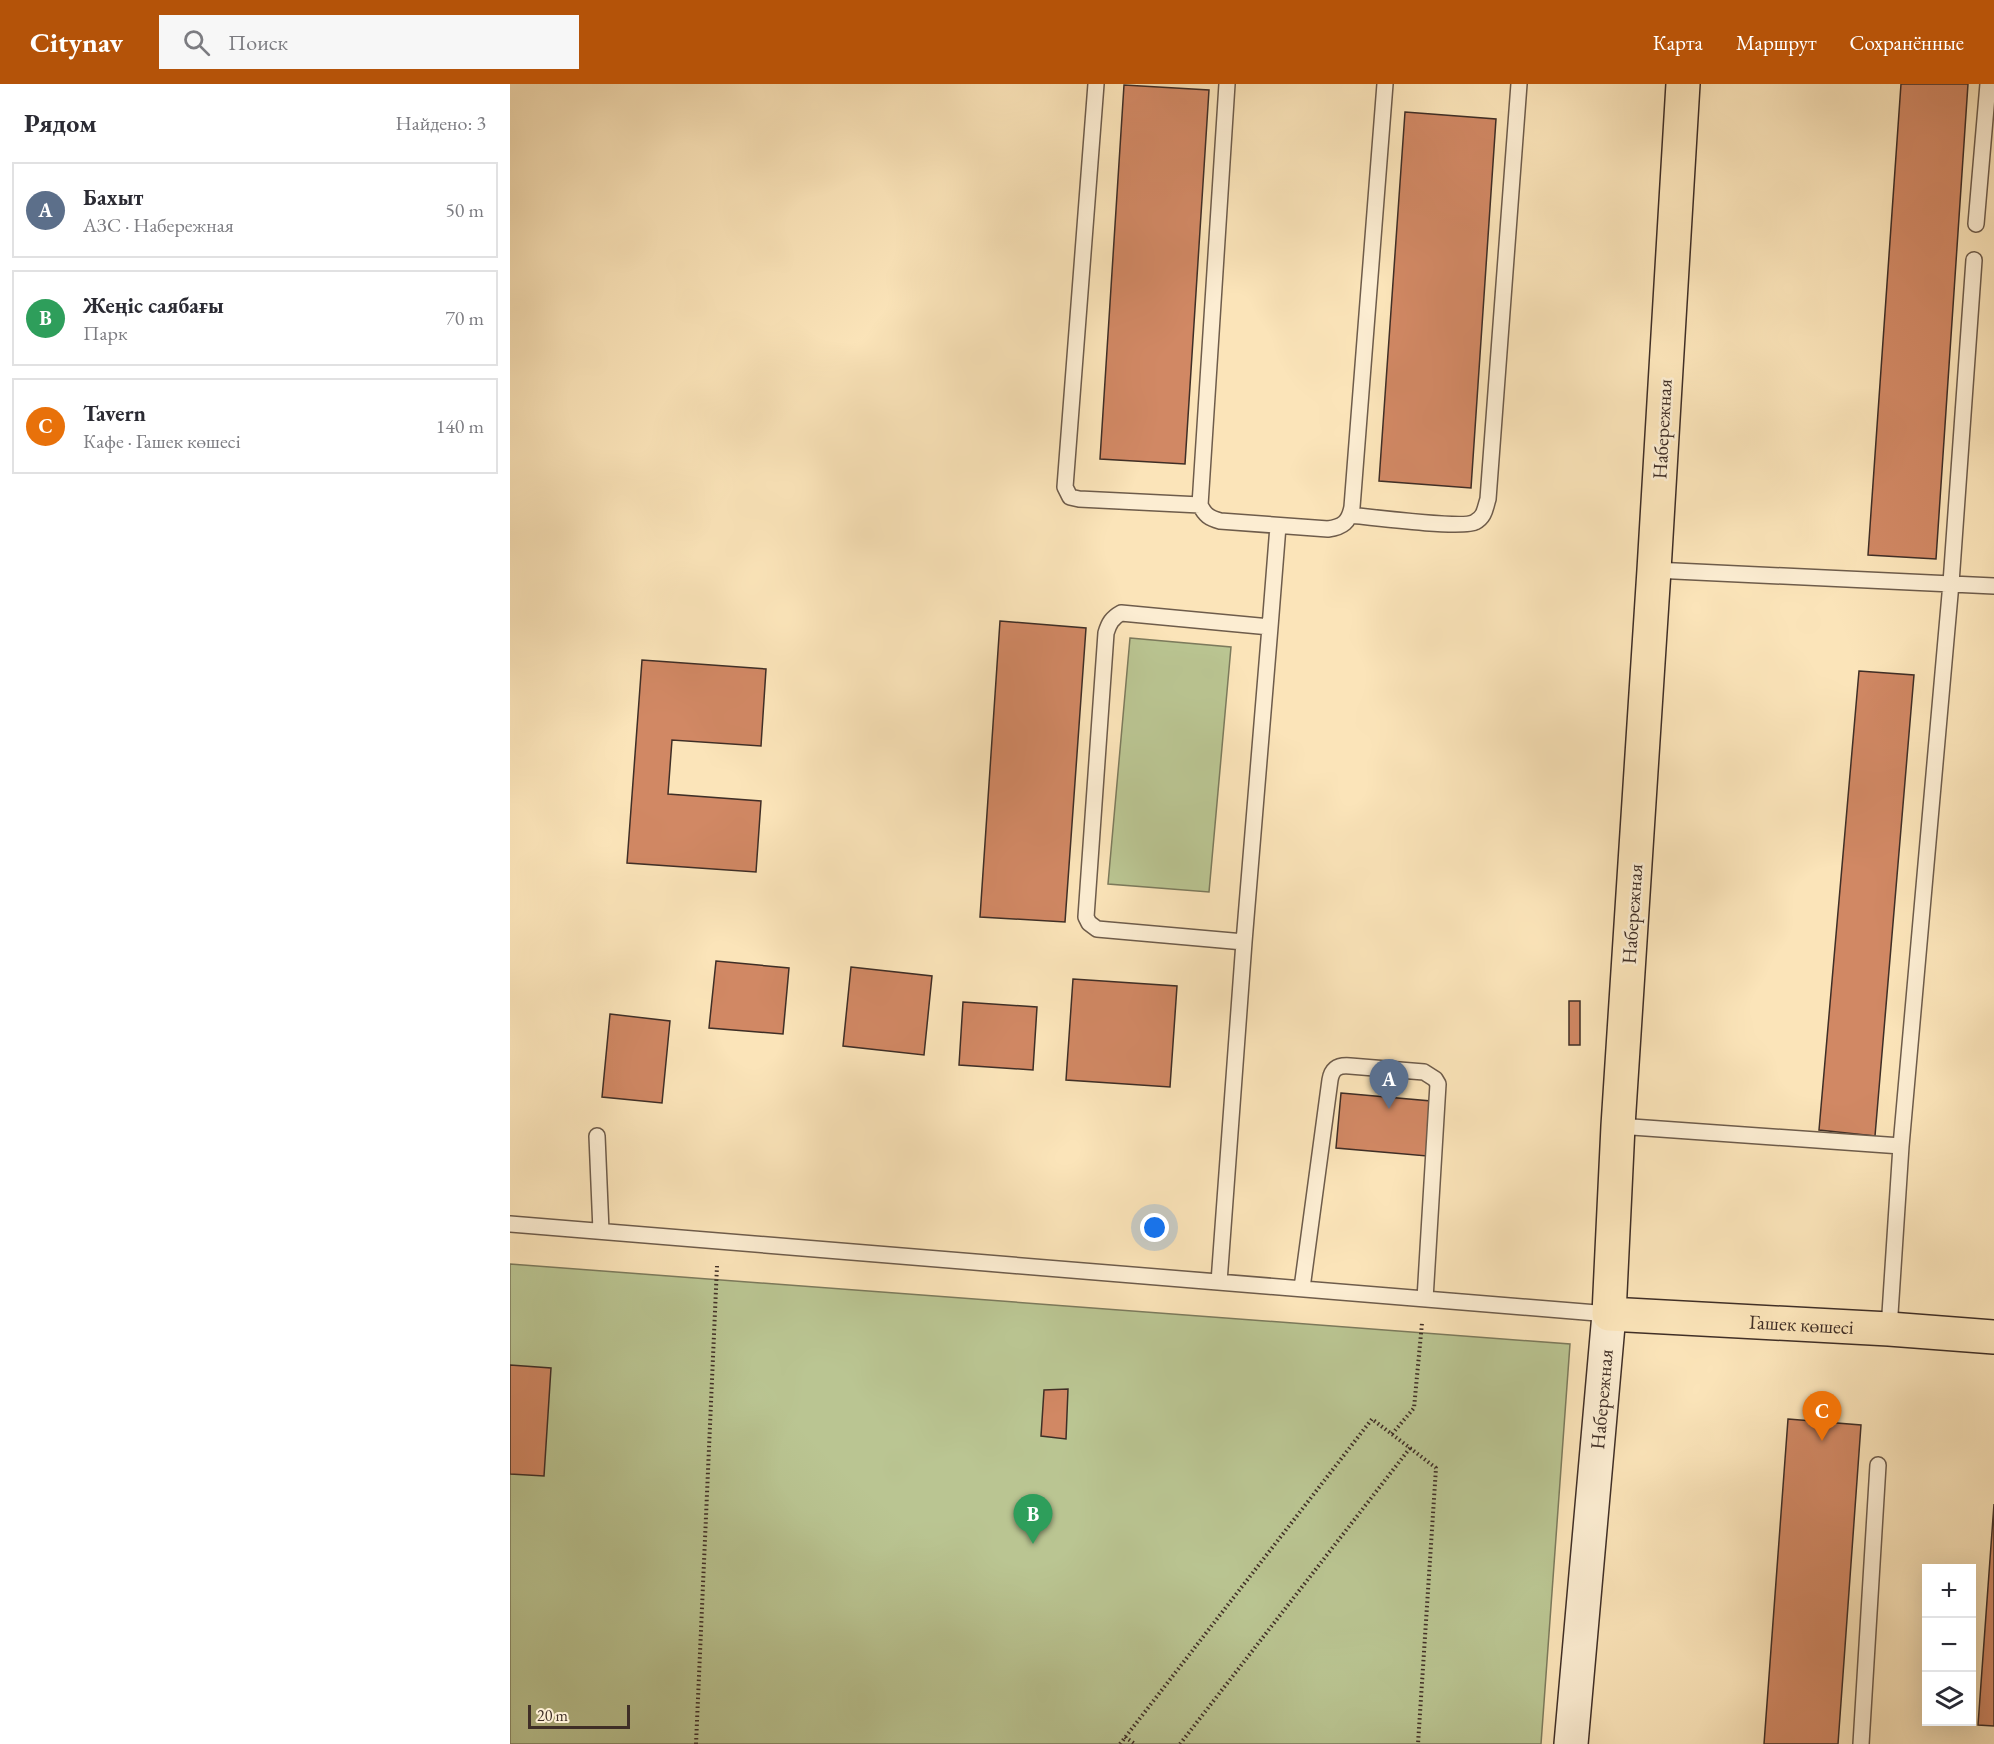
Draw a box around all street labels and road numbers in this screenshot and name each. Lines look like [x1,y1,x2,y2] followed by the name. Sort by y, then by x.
[1646,378,1678,480] street label: Набережная
[1616,863,1648,965] street label: Набережная
[1748,1309,1855,1340] street label: Гашек көшесі
[1584,1348,1619,1451] street label: Набережная

